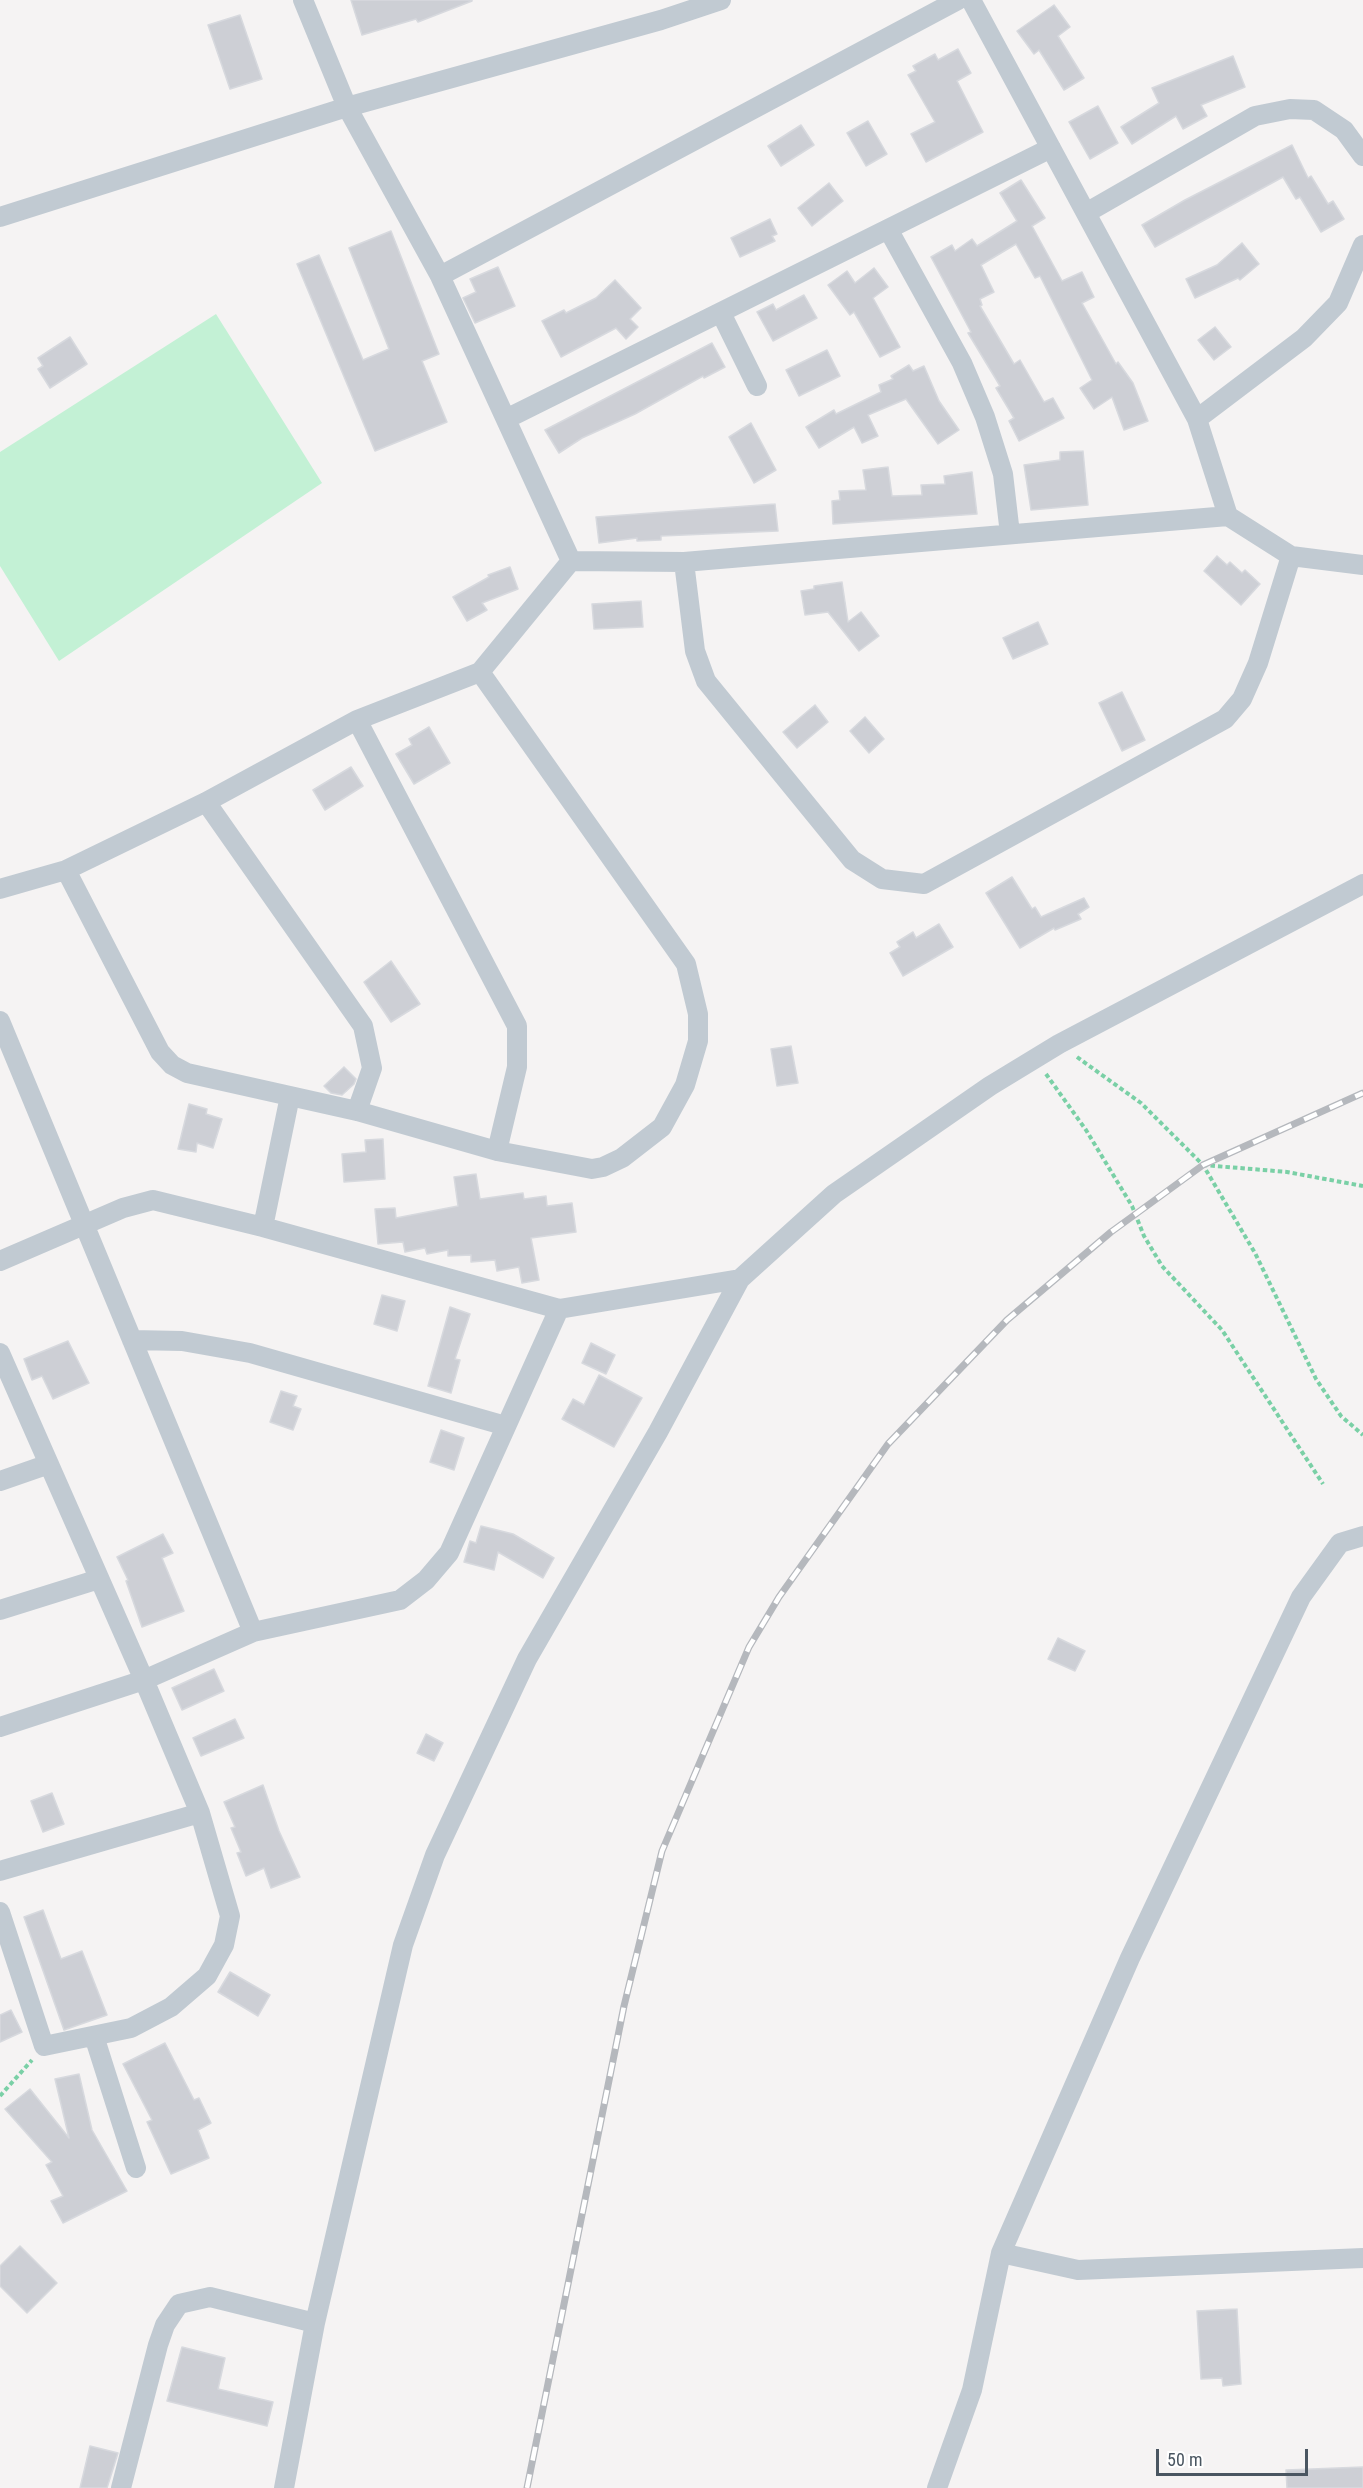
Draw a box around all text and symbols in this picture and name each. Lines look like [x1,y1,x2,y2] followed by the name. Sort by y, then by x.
[1159,2437,1310,2475] scale bar
[1167,2449,1202,2470] text: 50 m

